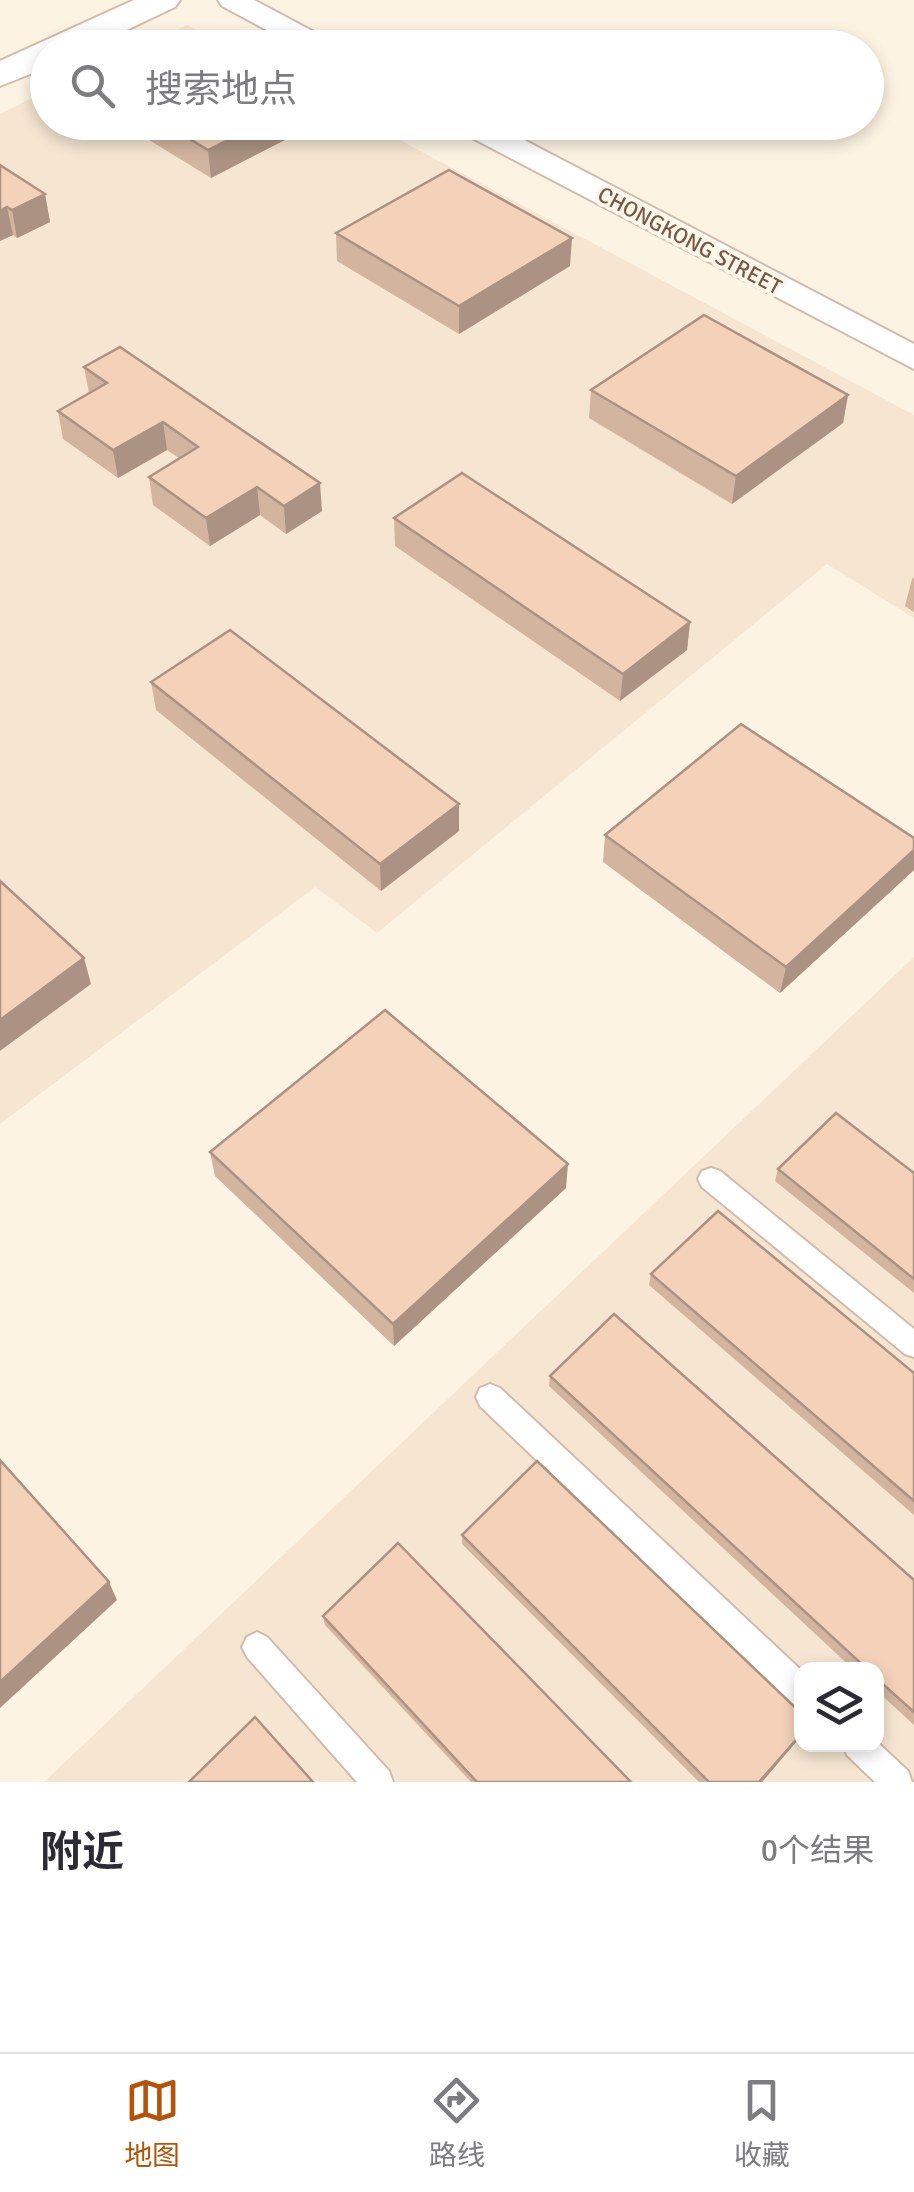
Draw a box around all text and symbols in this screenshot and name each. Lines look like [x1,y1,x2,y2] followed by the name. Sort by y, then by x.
[30,30,884,140] search box
[65,58,120,113] icon: search
[145,66,297,113] text: 搜索地点
[593,181,786,300] street label: CHONGKONG STREET
[794,1662,884,1752] map controls
[794,1662,884,1752] button: layers
[40,1827,124,1878] text: 附近
[761,1831,874,1870] text: 0个结果
[124,2073,180,2173] tab: 地图
[429,2073,485,2173] tab: 路线
[734,2073,790,2173] tab: 收藏

